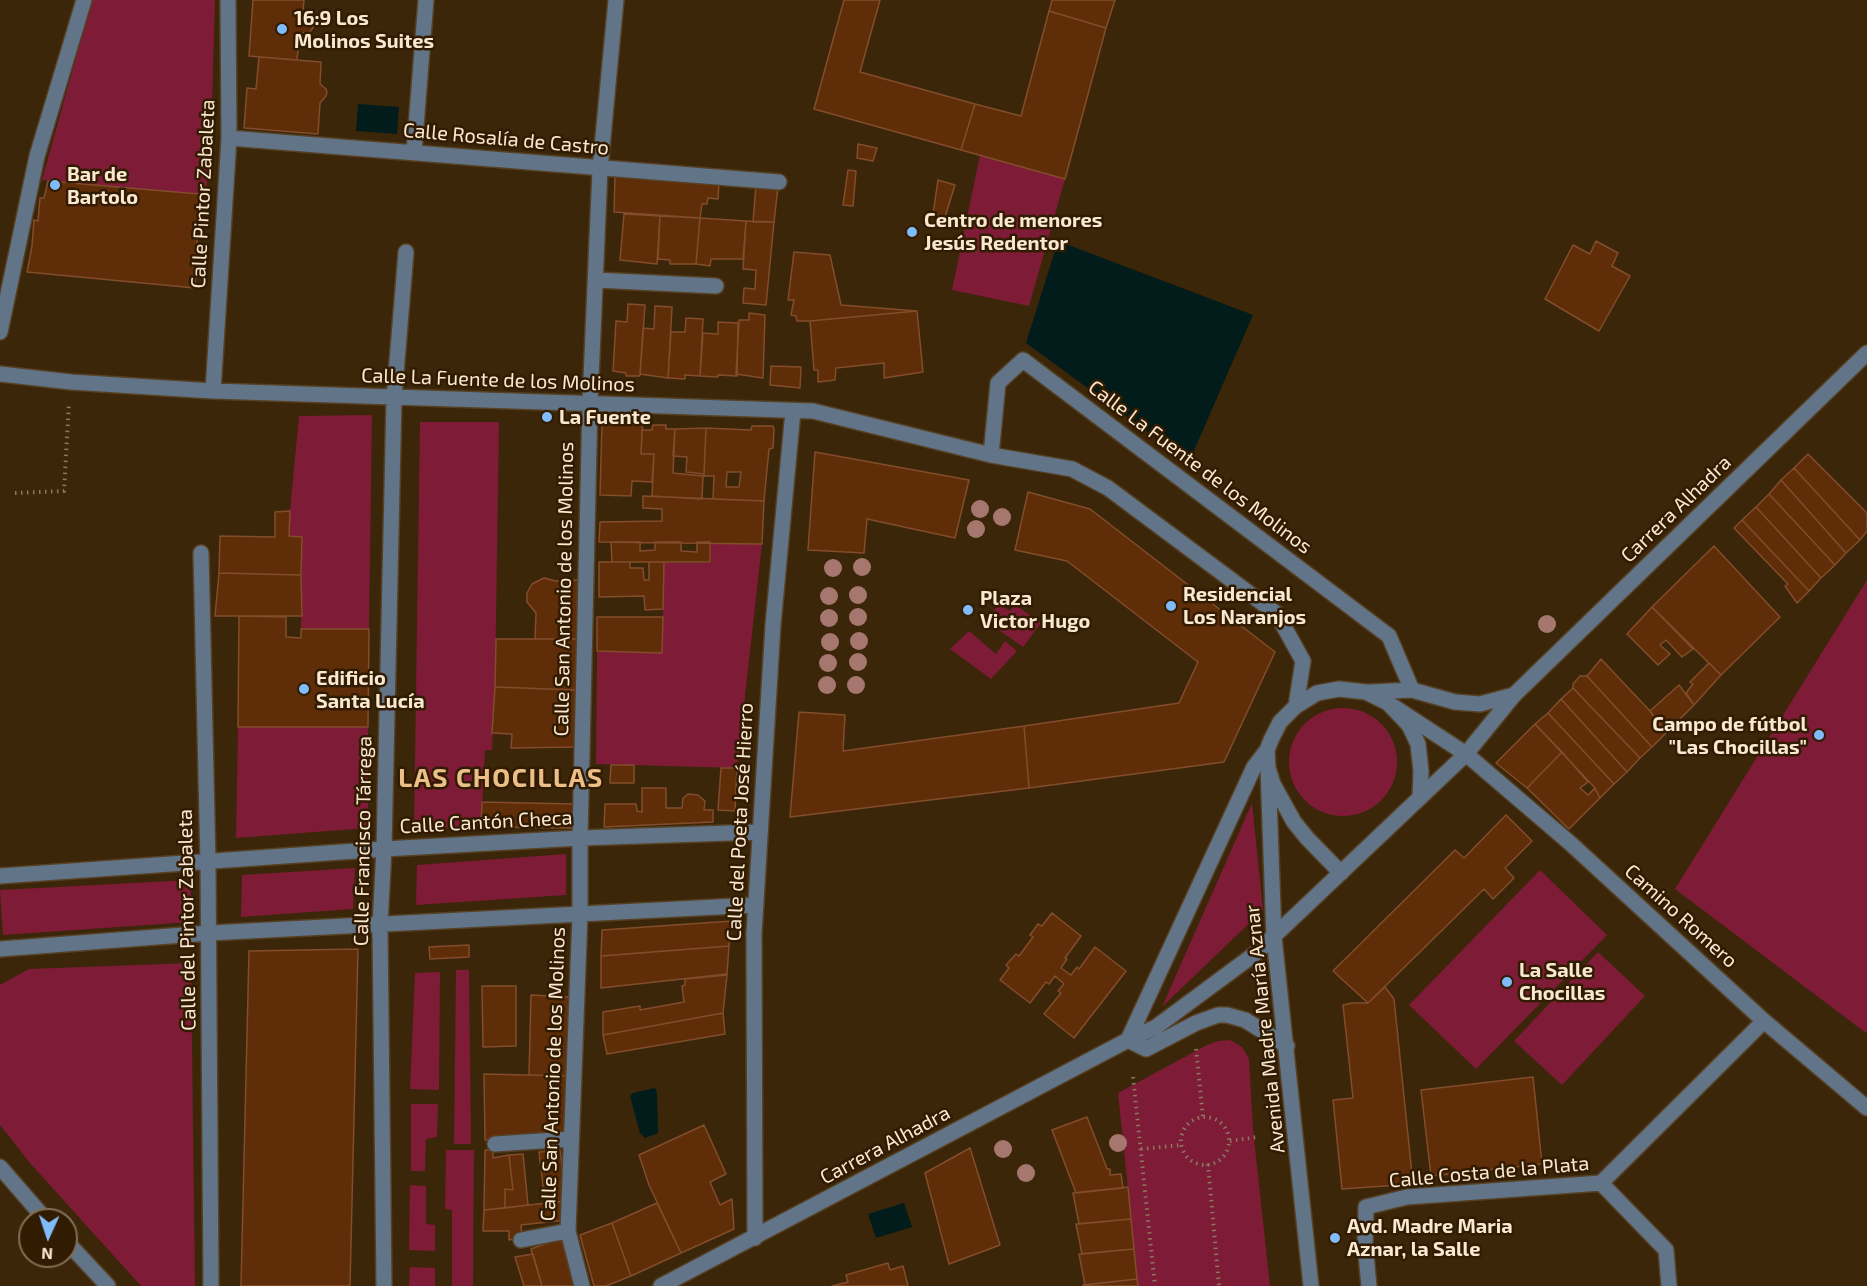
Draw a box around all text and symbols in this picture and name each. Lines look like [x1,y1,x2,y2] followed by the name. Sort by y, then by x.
[294,6,434,53] place label: 16:9 Los Molinos Suites
[275,22,289,36] marker: 16:9 Los Molinos Suites
[186,99,220,289] street label: Calle Pintor Zabaleta
[402,118,610,160] street label: Calle Rosalía de Castro
[67,162,138,209] place label: Bar de Bartolo
[48,178,62,192] marker: Bar de Bartolo
[924,208,1102,255] place label: Centro de menores Jesús Redentor
[905,225,919,239] marker: Centro de menores Jesús Redentor
[361,363,635,397] street label: Calle La Fuente de los Molinos
[1083,375,1317,559] street label: Calle La Fuente de los Molinos
[559,405,651,429] place label: La Fuente
[540,410,554,424] marker: La Fuente
[549,441,579,737] street label: Calle San Antonio de los Molinos
[1616,450,1736,568] street label: Carrera Alhadra
[1183,582,1306,629] place label: Residencial Los Naranjos
[980,586,1090,633] place label: Plaza Victor Hugo
[1164,599,1178,613] marker: Residencial Los Naranjos
[961,603,975,617] marker: Plaza Victor Hugo
[316,666,425,713] place label: Edificio Santa Lucía
[297,682,311,696] marker: Edificio Santa Lucía
[722,702,758,942] street label: Calle del Poeta José Hierro
[1652,712,1807,759] place label: Campo de fútbol "Las Chocillas"
[1812,728,1826,742] marker: Campo de fútbol "Las Chocillas"
[349,736,377,946] street label: Calle Francisco Tárrega
[398,762,604,794] district label: LAS CHOCILLAS
[399,805,573,839] street label: Calle Cantón Checa
[173,809,201,1031] street label: Calle del Pintor Zabaleta
[1620,859,1742,973] street label: Camino Romero
[1240,903,1290,1155] street label: Avenida Madre María Aznar
[536,926,570,1222] street label: Calle San Antonio de los Molinos
[1519,958,1605,1005] place label: La Salle Chocillas
[1500,975,1514,989] marker: La Salle Chocillas
[816,1101,954,1189] street label: Carrera Alhadra
[1388,1151,1590,1193] street label: Calle Costa de la Plata
[18,1208,78,1268] north arrow
[1347,1214,1513,1261] place label: Avd. Madre Maria Aznar, la Salle
[1328,1231,1342,1245] marker: Avd. Madre Maria Aznar, la Salle
[41,1245,53,1264] text: N

